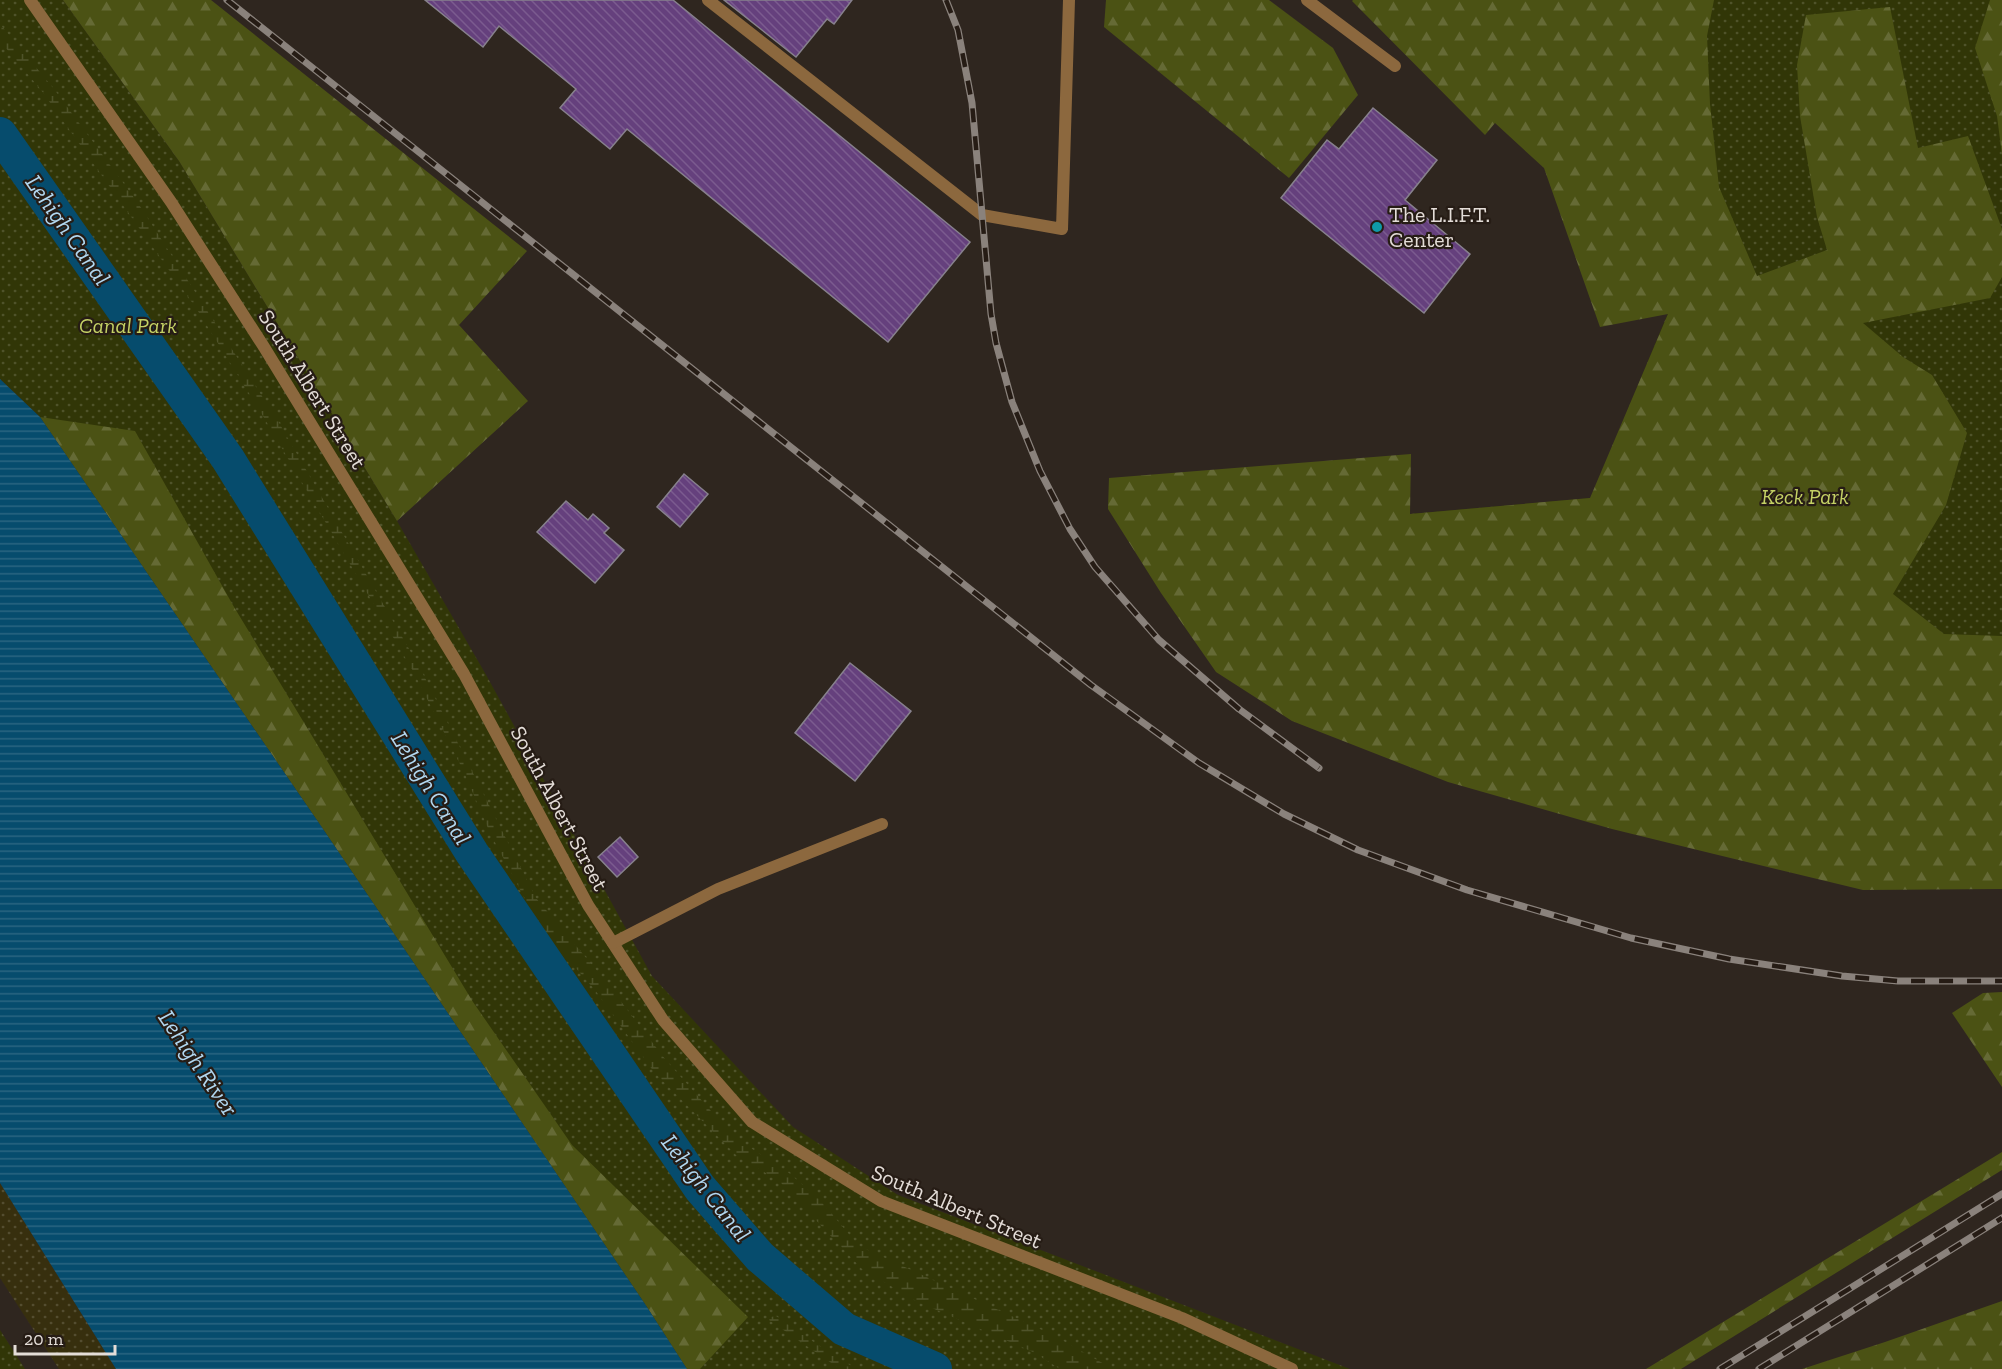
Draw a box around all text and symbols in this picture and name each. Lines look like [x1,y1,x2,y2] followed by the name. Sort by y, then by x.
[20,169,117,291] water label: Lehigh Canal
[1389,201,1490,253] place label: The L.I.F.T. Center
[1370,220,1384,234] marker: The L.I.F.T. Center
[253,305,373,475] street label: South Albert Street
[79,312,177,339] park label: Canal Park
[1761,483,1849,510] park label: Keck Park
[505,721,615,896] street label: South Albert Street
[385,726,478,850] water label: Lehigh Canal
[153,1004,245,1122] water label: Lehigh River
[655,1128,757,1247] water label: Lehigh Canal
[868,1158,1047,1255] street label: South Albert Street
[15,1318,116,1356] scale bar
[24,1328,64,1350] text: 20 m

